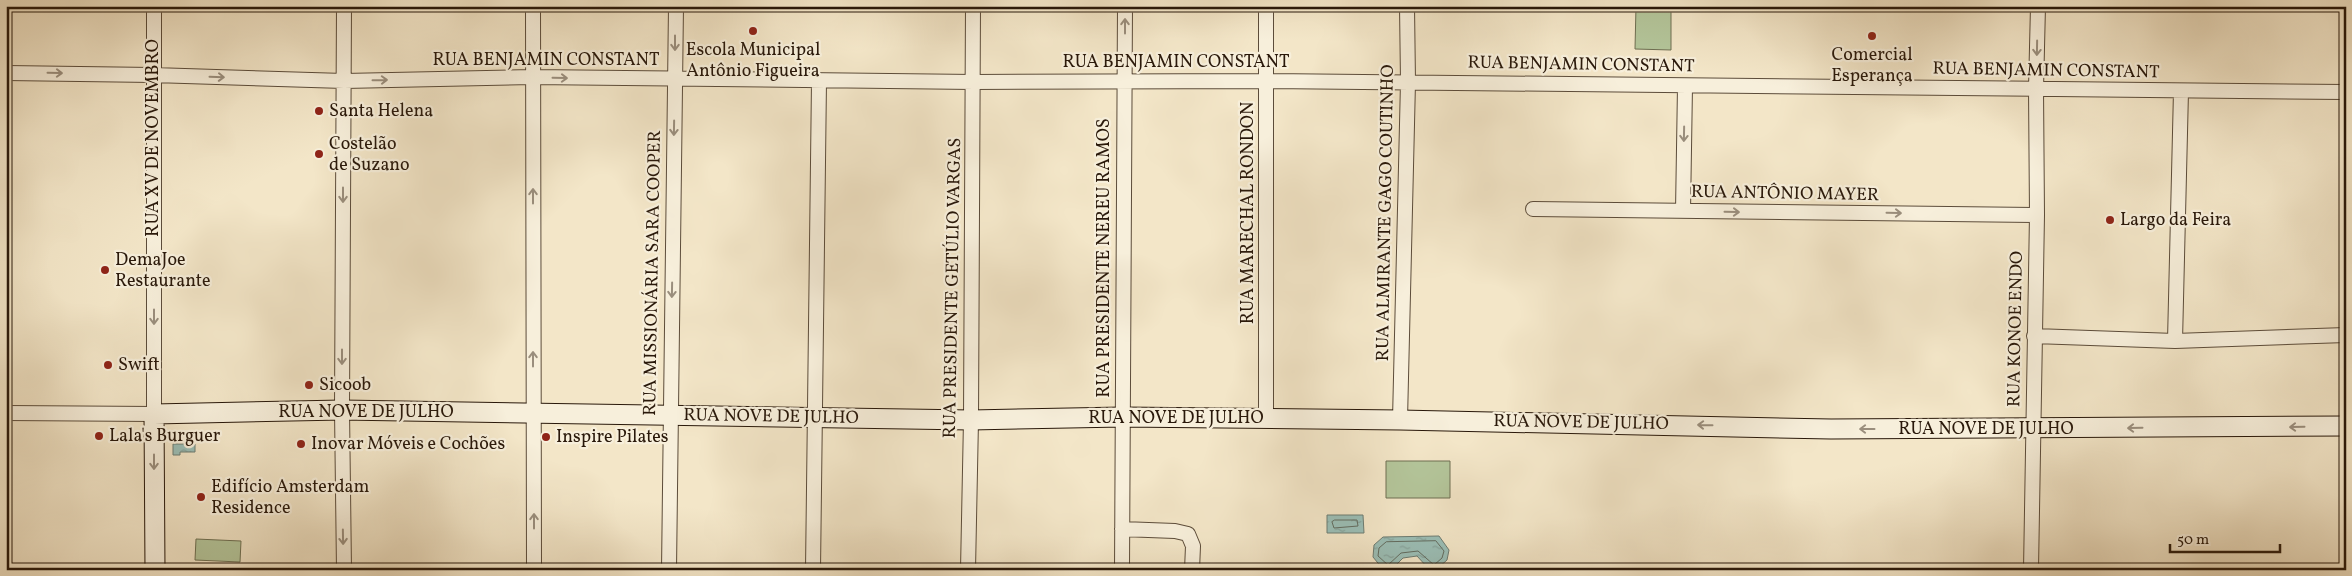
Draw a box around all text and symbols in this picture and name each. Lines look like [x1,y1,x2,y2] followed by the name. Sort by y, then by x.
[1120,18,1130,34] one-way arrow
[747,25,759,37] marker: Escola Municipal Antônio Figueira
[1866,30,1878,42] marker: Comercial Esperança
[671,34,680,50] one-way arrow
[686,38,820,84] place label: Escola Municipal Antônio Figueira
[141,39,166,237] street label: RUA XV DE NOVEMBRO
[2032,39,2041,55] one-way arrow
[1831,43,1913,89] place label: Comercial Esperança
[432,48,660,73] street label: RUA BENJAMIN CONSTANT
[1062,50,1290,75] street label: RUA BENJAMIN CONSTANT
[1467,51,1695,79] street label: RUA BENJAMIN CONSTANT
[1932,57,2160,85] street label: RUA BENJAMIN CONSTANT
[1371,64,1401,362] street label: RUA ALMIRANTE GAGO COUTINHO
[46,68,63,78] one-way arrow
[209,72,225,81] one-way arrow
[552,73,568,82] one-way arrow
[372,76,388,85] one-way arrow
[329,99,433,124] place label: Santa Helena
[1236,102,1261,324] street label: RUA MARECHAL RONDON
[313,105,325,117] marker: Santa Helena
[1092,118,1117,398] street label: RUA PRESIDENTE NEREU RAMOS
[670,120,679,136] one-way arrow
[1679,126,1689,142] one-way arrow
[638,130,668,416] street label: RUA MISSIONÁRIA SARA COOPER
[329,132,410,178] place label: Costelão de Suzano
[938,137,968,439] street label: RUA PRESIDENTE GETÚLIO VARGAS
[313,148,325,160] marker: Costelão de Suzano
[1691,180,1879,208] street label: RUA ANTÔNIO MAYER
[338,186,348,203] one-way arrow
[528,188,538,204] one-way arrow
[1723,207,1739,217] one-way arrow
[2120,208,2231,233] place label: Largo da Feira
[1886,209,1902,218] one-way arrow
[2104,214,2116,226] marker: Largo da Feira
[115,248,211,294] place label: DemaJoe Restaurante
[2002,251,2030,407] street label: RUA KONOE ENDO
[99,264,111,276] marker: DemaJoe Restaurante
[667,282,677,298] one-way arrow
[149,309,159,325] one-way arrow
[338,349,347,365] one-way arrow
[528,351,538,367] one-way arrow
[118,353,160,378] place label: Swift
[102,359,114,371] marker: Swift
[319,373,371,398] place label: Sicoob
[303,379,315,391] marker: Sicoob
[278,400,454,425] street label: RUA NOVE DE JULHO
[683,403,859,431] street label: RUA NOVE DE JULHO
[1088,406,1264,431] street label: RUA NOVE DE JULHO
[1493,409,1669,437] street label: RUA NOVE DE JULHO
[1898,417,2074,442] street label: RUA NOVE DE JULHO
[1697,420,1713,430] one-way arrow
[2289,422,2306,432] one-way arrow
[2127,423,2143,433] one-way arrow
[109,424,221,449] place label: Lala's Burguer
[1859,424,1876,434] one-way arrow
[556,425,669,450] place label: Inspire Pilates
[93,430,105,442] marker: Lala's Burguer
[540,431,552,443] marker: Inspire Pilates
[311,432,505,457] place label: Inovar Móveis e Cochões
[295,438,307,450] marker: Inovar Móveis e Cochões
[150,454,159,470] one-way arrow
[211,475,370,521] place label: Edifício Amsterdam Residence
[195,491,207,503] marker: Edifício Amsterdam Residence
[529,513,538,529] one-way arrow
[2170,521,2280,553] scale bar
[339,529,348,545] one-way arrow
[2177,530,2209,551] text: 50 m

